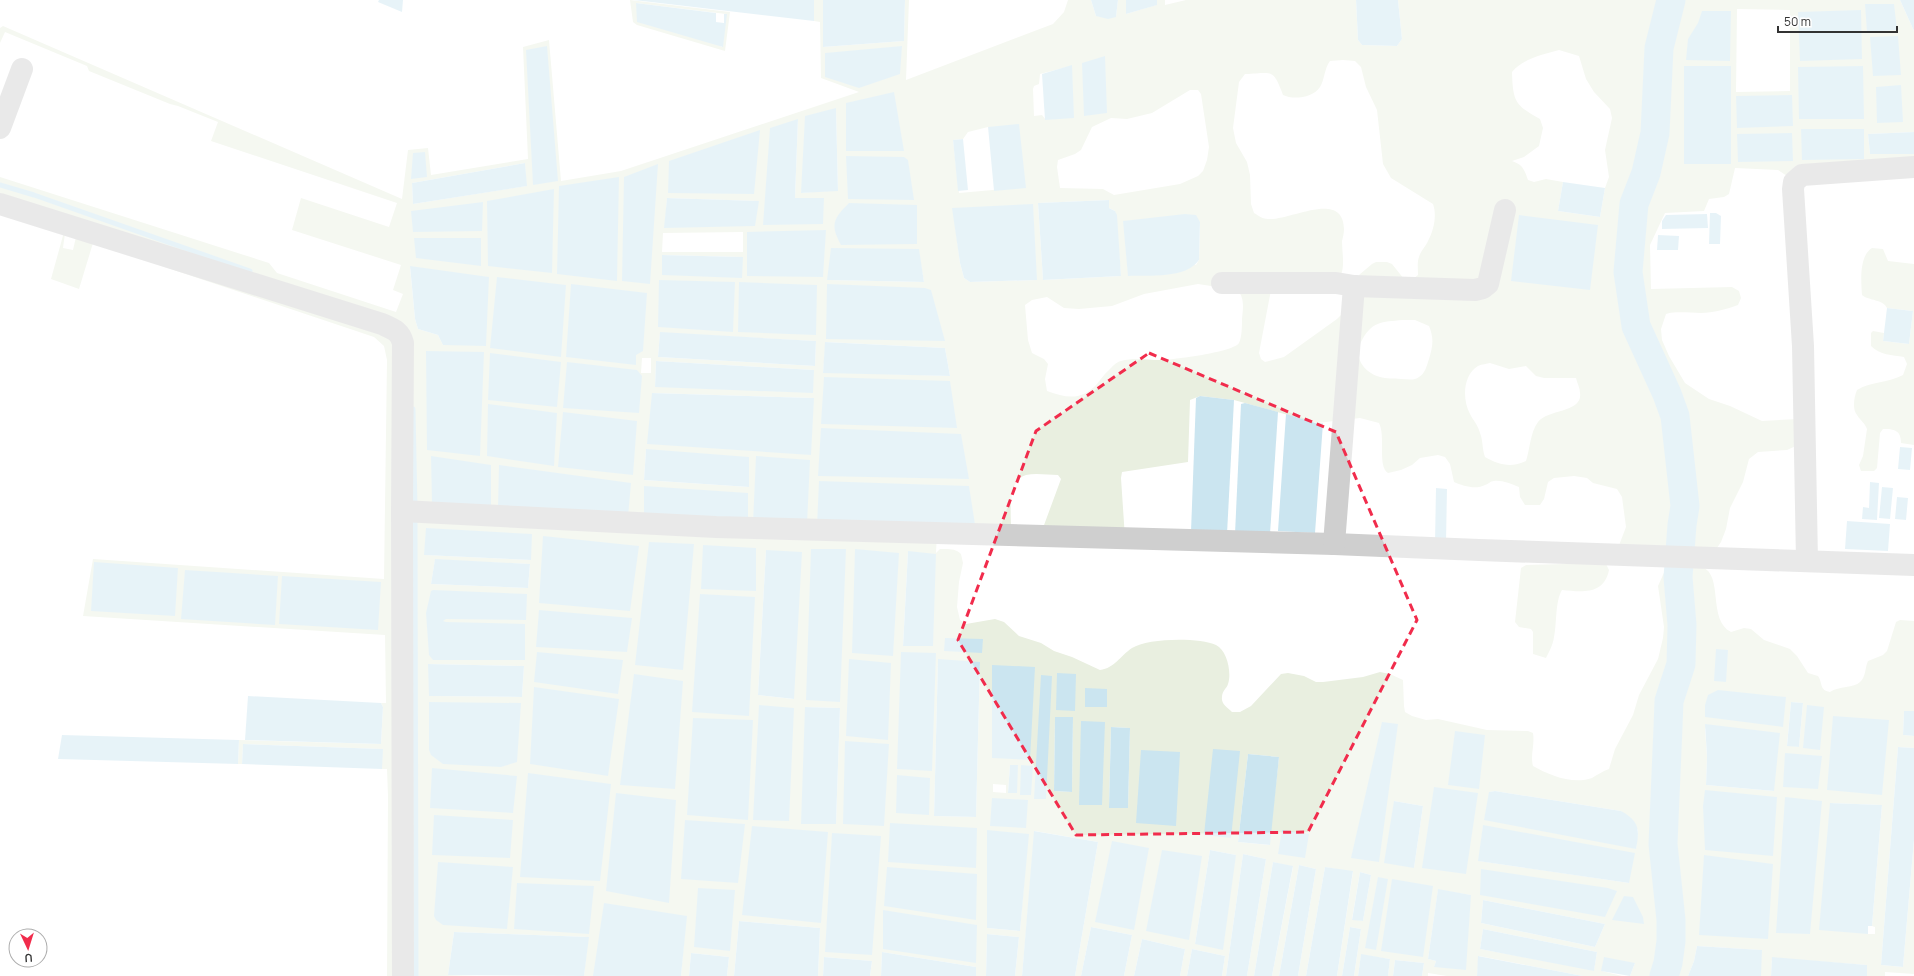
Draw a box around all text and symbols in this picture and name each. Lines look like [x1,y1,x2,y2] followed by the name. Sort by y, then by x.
[1778,8,1897,34] scale bar
[1784,13,1811,30] text: 50 m
[8,928,48,968] north arrow
[24,951,33,966] text: U

